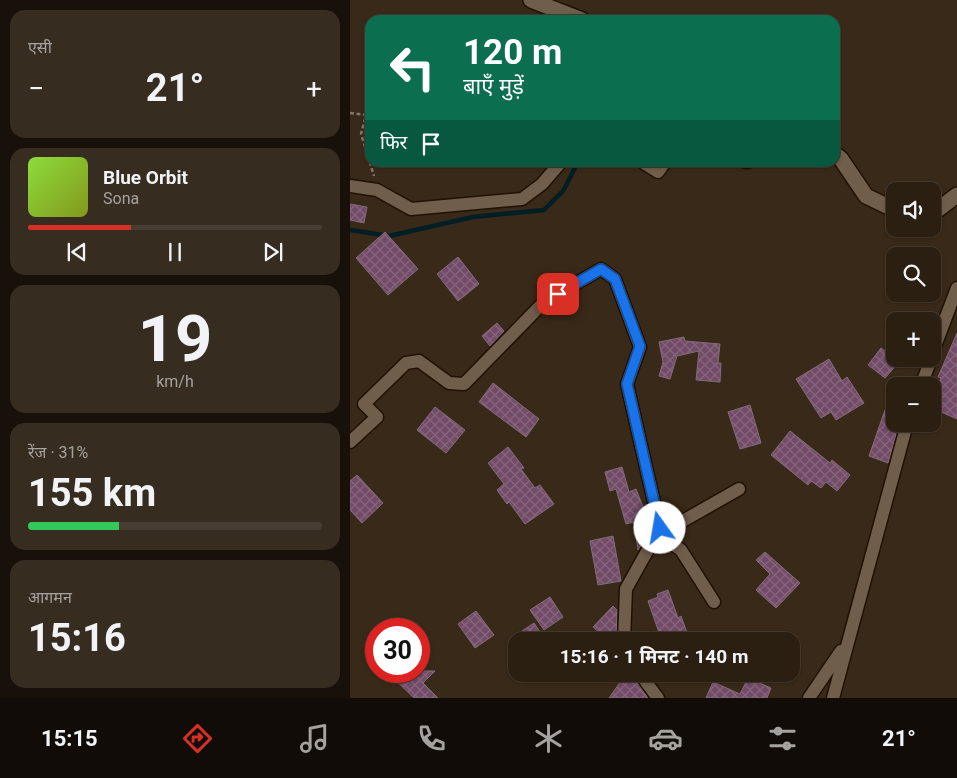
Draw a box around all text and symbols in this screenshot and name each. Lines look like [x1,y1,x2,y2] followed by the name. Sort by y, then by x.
[463,32,562,73] text: 120 m
[380,35,445,100] icon: left
[28,38,52,57] text: एसी
[146,66,204,110] text: 21°
[28,72,44,105] text: −
[306,72,322,105] text: +
[463,74,524,99] text: बाएँ मुड़ें
[417,130,445,158] icon: arrive
[380,131,407,154] text: फिर
[103,166,188,189] text: Blue Orbit
[886,182,941,432] map controls
[886,182,941,237] button: sound
[103,189,139,208] text: Sona
[63,238,91,266] icon: previous
[161,238,189,266] icon: pause
[259,238,287,266] icon: next
[886,247,941,302] button: search
[537,273,579,315] pin
[544,280,572,308] icon: arrive
[138,301,212,377] text: 19
[886,312,941,367] button: +
[156,372,194,391] text: km/h
[886,377,941,432] button: −
[28,443,88,462] text: रेंज · 31%
[28,471,156,515] text: 155 km
[633,501,685,553] position arrow
[28,588,72,607] text: आगमन
[28,616,126,660] text: 15:16
[365,618,430,683] speed limit sign: 30
[560,645,748,668] text: 15:16 · 1 मिनट · 140 m
[180,721,215,756] icon: directions
[297,721,332,756] icon: music
[414,721,449,756] icon: phone
[531,721,566,756] icon: climate
[648,721,683,756] icon: car
[765,721,800,756] icon: filters
[41,726,98,751] text: 15:15
[882,726,916,751] text: 21°

